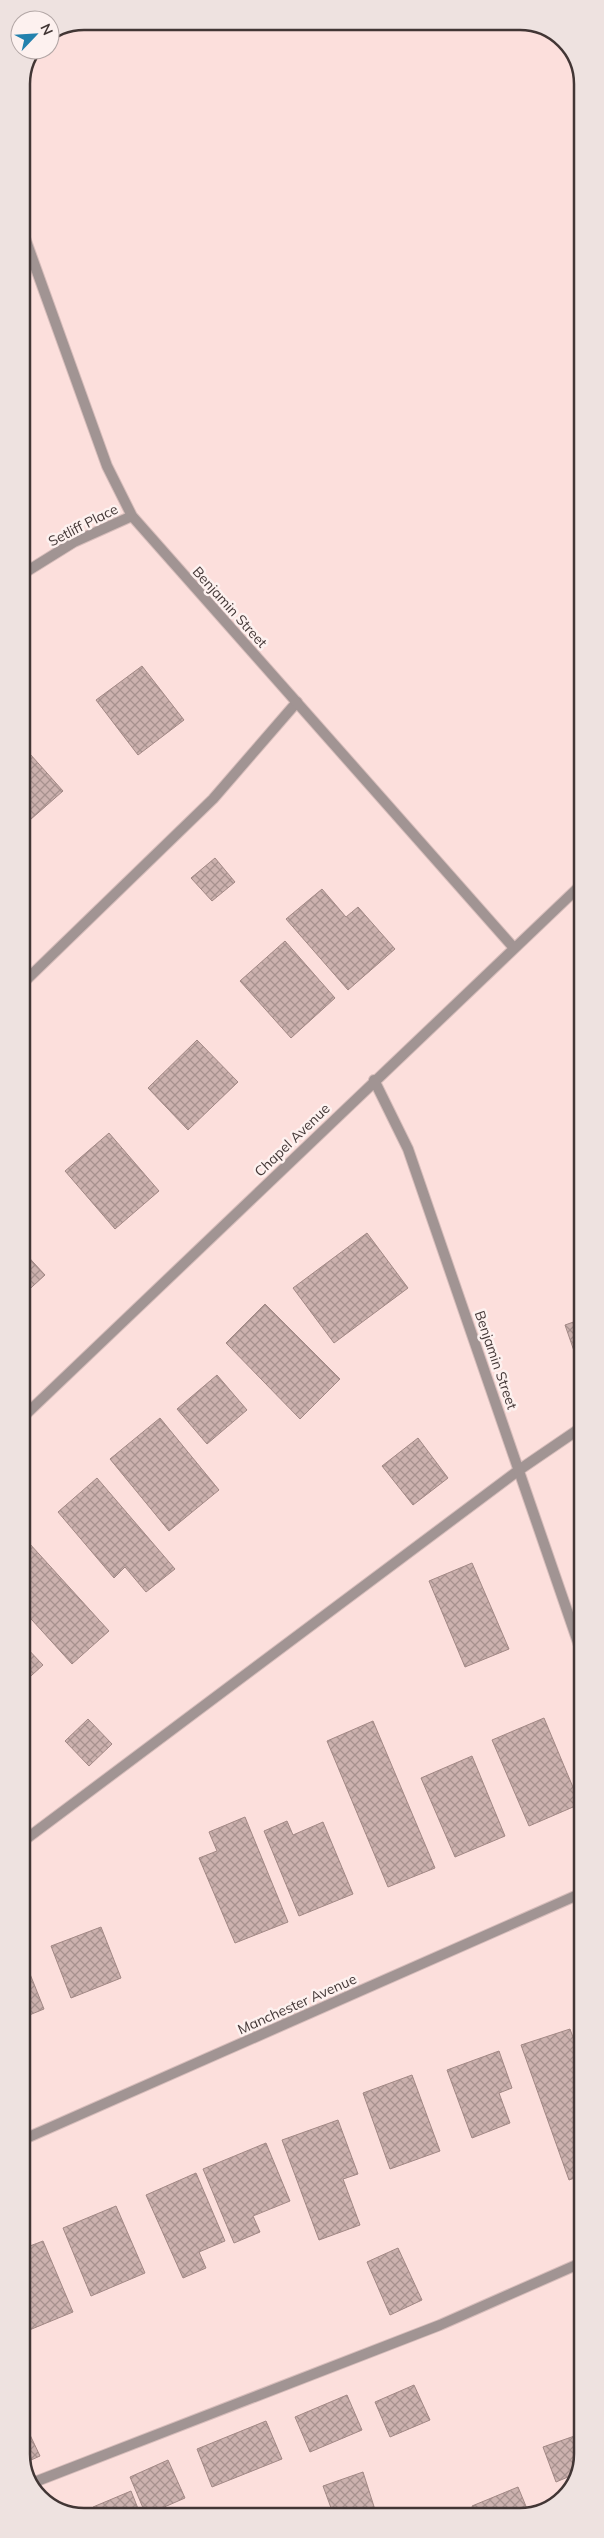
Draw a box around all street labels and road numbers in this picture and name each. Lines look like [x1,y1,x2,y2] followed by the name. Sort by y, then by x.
[45,500,121,550] street label: Setliff Place
[189,563,271,651] street label: Benjamin Street
[251,1100,333,1180] street label: Chapel Avenue
[471,1308,521,1412] street label: Benjamin Street
[235,1970,359,2038] street label: Manchester Avenue

